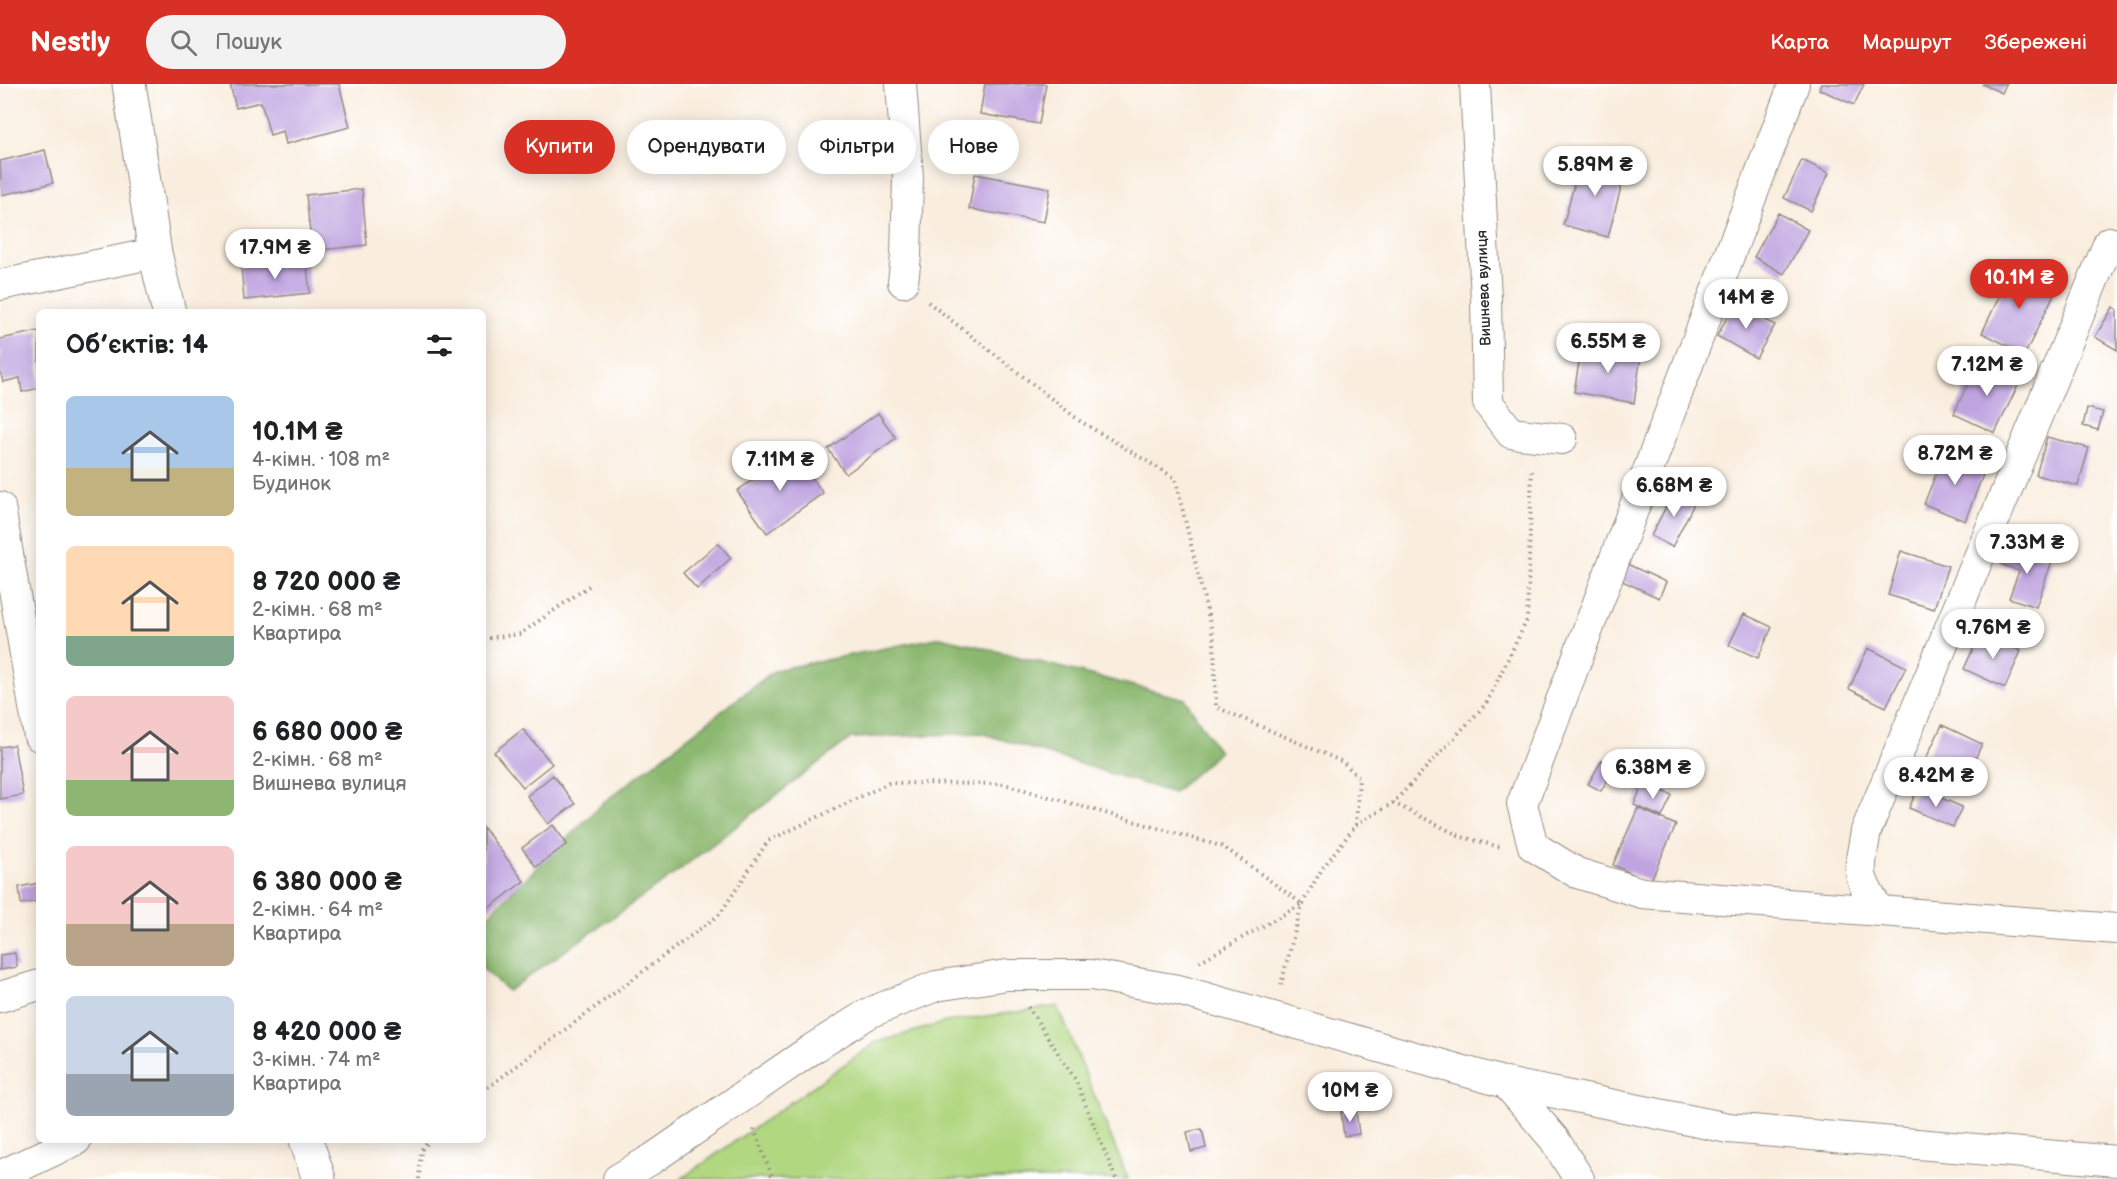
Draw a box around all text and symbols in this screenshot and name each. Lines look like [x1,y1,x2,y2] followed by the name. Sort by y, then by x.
[146,15,566,69] search box
[30,26,110,59] text: Nestly
[167,26,200,59] icon: search
[215,29,282,56] text: Пошук
[1770,30,1829,55] text: Карта
[1862,30,1952,55] text: Маршрут
[1985,30,2087,55] text: Збережені
[504,120,615,174] chip: Купити
[627,120,786,174] chip: Орендувати
[798,120,916,174] chip: Фільтри
[928,120,1019,174] chip: Нове
[1540,146,1650,197] pin: 5.89M ₴
[1557,153,1633,177] text: 5.89M ₴
[220,229,330,280] pin: 17.9M ₴
[1472,230,1496,346] street label: Вишнева вулиця
[239,236,311,260] text: 17.9M ₴
[1964,259,2074,310] pin: 10.1M ₴
[1984,266,2054,290] text: 10.1M ₴
[1704,279,1788,330] pin: 14M ₴
[1718,286,1774,310] text: 14M ₴
[1553,323,1663,374] pin: 6.55M ₴
[423,329,456,362] icon: filters
[66,330,208,361] text: Об’єктів: 14
[1570,330,1646,354] text: 6.55M ₴
[1932,346,2042,397] pin: 7.12M ₴
[1951,353,2023,377] text: 7.12M ₴
[252,417,343,448] text: 10.1M ₴
[114,420,186,492] icon: home
[1900,435,2010,486] pin: 8.72M ₴
[725,441,835,492] pin: 7.11M ₴
[1917,442,1993,466] text: 8.72M ₴
[252,448,390,472] text: 4-кімн. · 108 m²
[746,448,814,472] text: 7.11M ₴
[1619,467,1729,518] pin: 6.68M ₴
[252,472,331,496] text: Будинок
[1636,474,1712,498] text: 6.68M ₴
[1972,524,2082,575] pin: 7.33M ₴
[1990,531,2064,555] text: 7.33M ₴
[252,567,400,598] text: 8 720 000 ₴
[114,570,186,642] icon: home
[252,598,383,622] text: 2-кімн. · 68 m²
[1938,609,2048,660] pin: 9.76M ₴
[1955,616,2031,640] text: 9.76M ₴
[252,622,342,646] text: Квартира
[252,717,402,748] text: 6 680 000 ₴
[114,720,186,792] icon: home
[252,748,383,772] text: 2-кімн. · 68 m²
[1598,749,1708,800] pin: 6.38M ₴
[1615,756,1691,780] text: 6.38M ₴
[1881,757,1991,808] pin: 8.42M ₴
[1898,764,1974,788] text: 8.42M ₴
[252,772,407,796] text: Вишнева вулиця
[252,867,402,898] text: 6 380 000 ₴
[114,870,186,942] icon: home
[252,898,383,922] text: 2-кімн. · 64 m²
[252,922,342,946] text: Квартира
[252,1017,401,1048] text: 8 420 000 ₴
[114,1020,186,1092] icon: home
[252,1048,381,1072] text: 3-кімн. · 74 m²
[252,1072,342,1096] text: Квартира
[1308,1072,1392,1123] pin: 10M ₴
[1322,1079,1378,1103] text: 10M ₴

